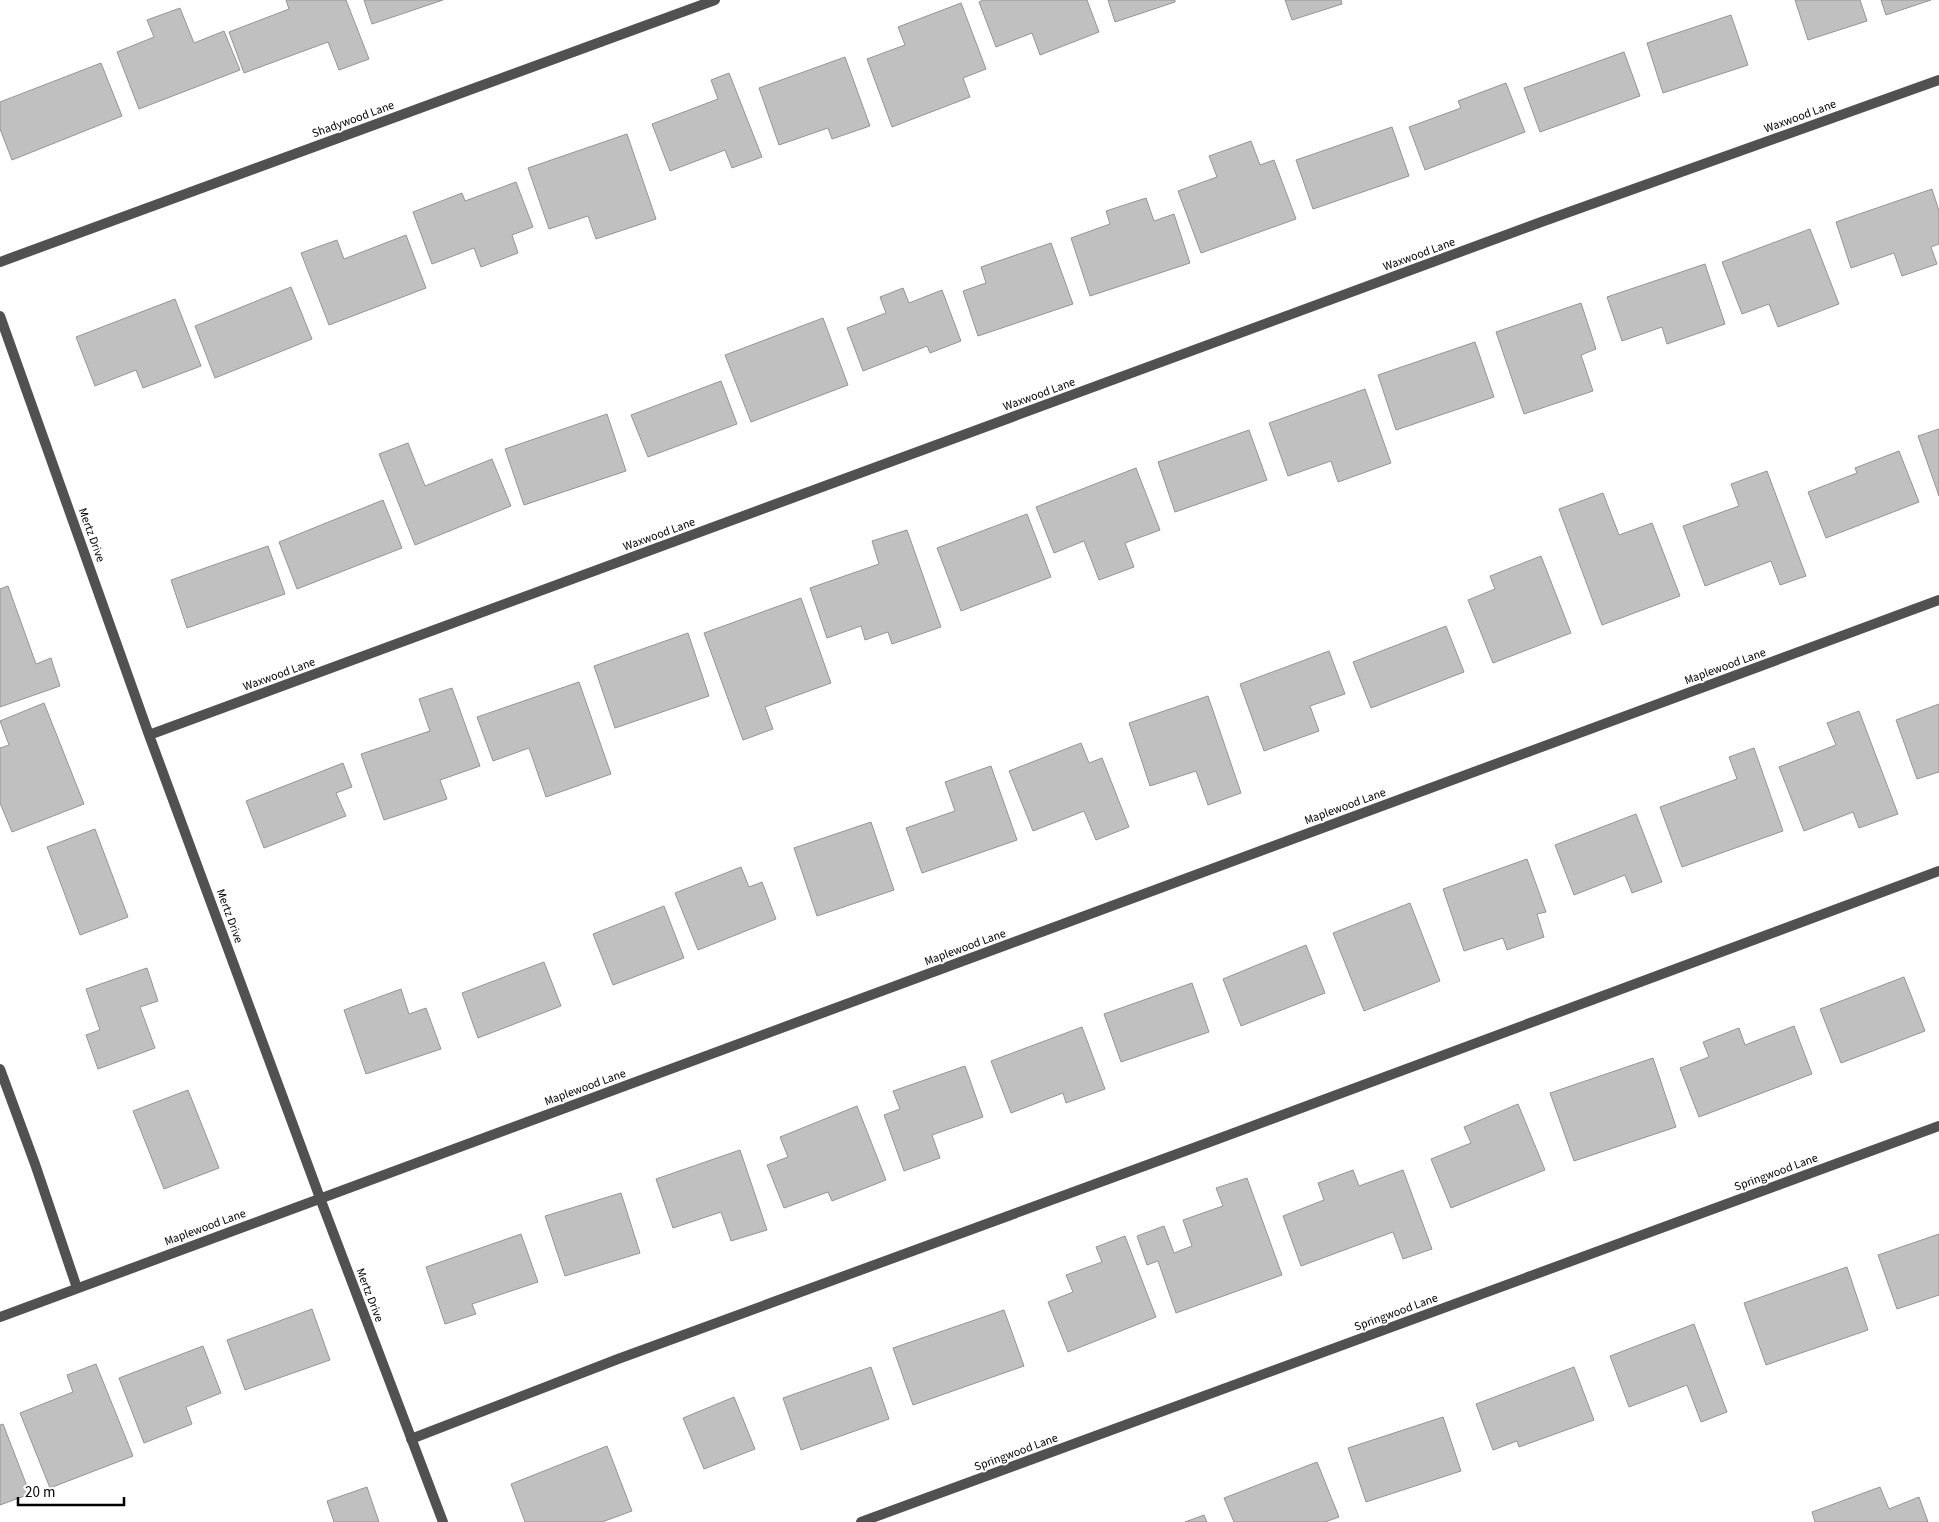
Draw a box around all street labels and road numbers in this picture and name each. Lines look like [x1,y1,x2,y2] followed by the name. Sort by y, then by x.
[1762,96,1839,137] street label: Waxwood Lane
[310,97,397,142] street label: Shadywood Lane
[1381,234,1458,275] street label: Waxwood Lane
[1001,374,1078,415] street label: Waxwood Lane
[74,506,109,565] street label: Mertz Drive
[621,514,698,555] street label: Waxwood Lane
[1682,644,1768,689] street label: Maplewood Lane
[241,654,318,695] street label: Waxwood Lane
[1302,784,1388,829] street label: Maplewood Lane
[212,887,247,946] street label: Mertz Drive
[922,925,1008,970] street label: Maplewood Lane
[542,1065,628,1110] street label: Maplewood Lane
[1732,1149,1820,1195] street label: Springwood Lane
[162,1205,248,1250] street label: Maplewood Lane
[351,1266,388,1325] street label: Mertz Drive
[1352,1289,1440,1335] street label: Springwood Lane
[972,1429,1060,1475] street label: Springwood Lane

